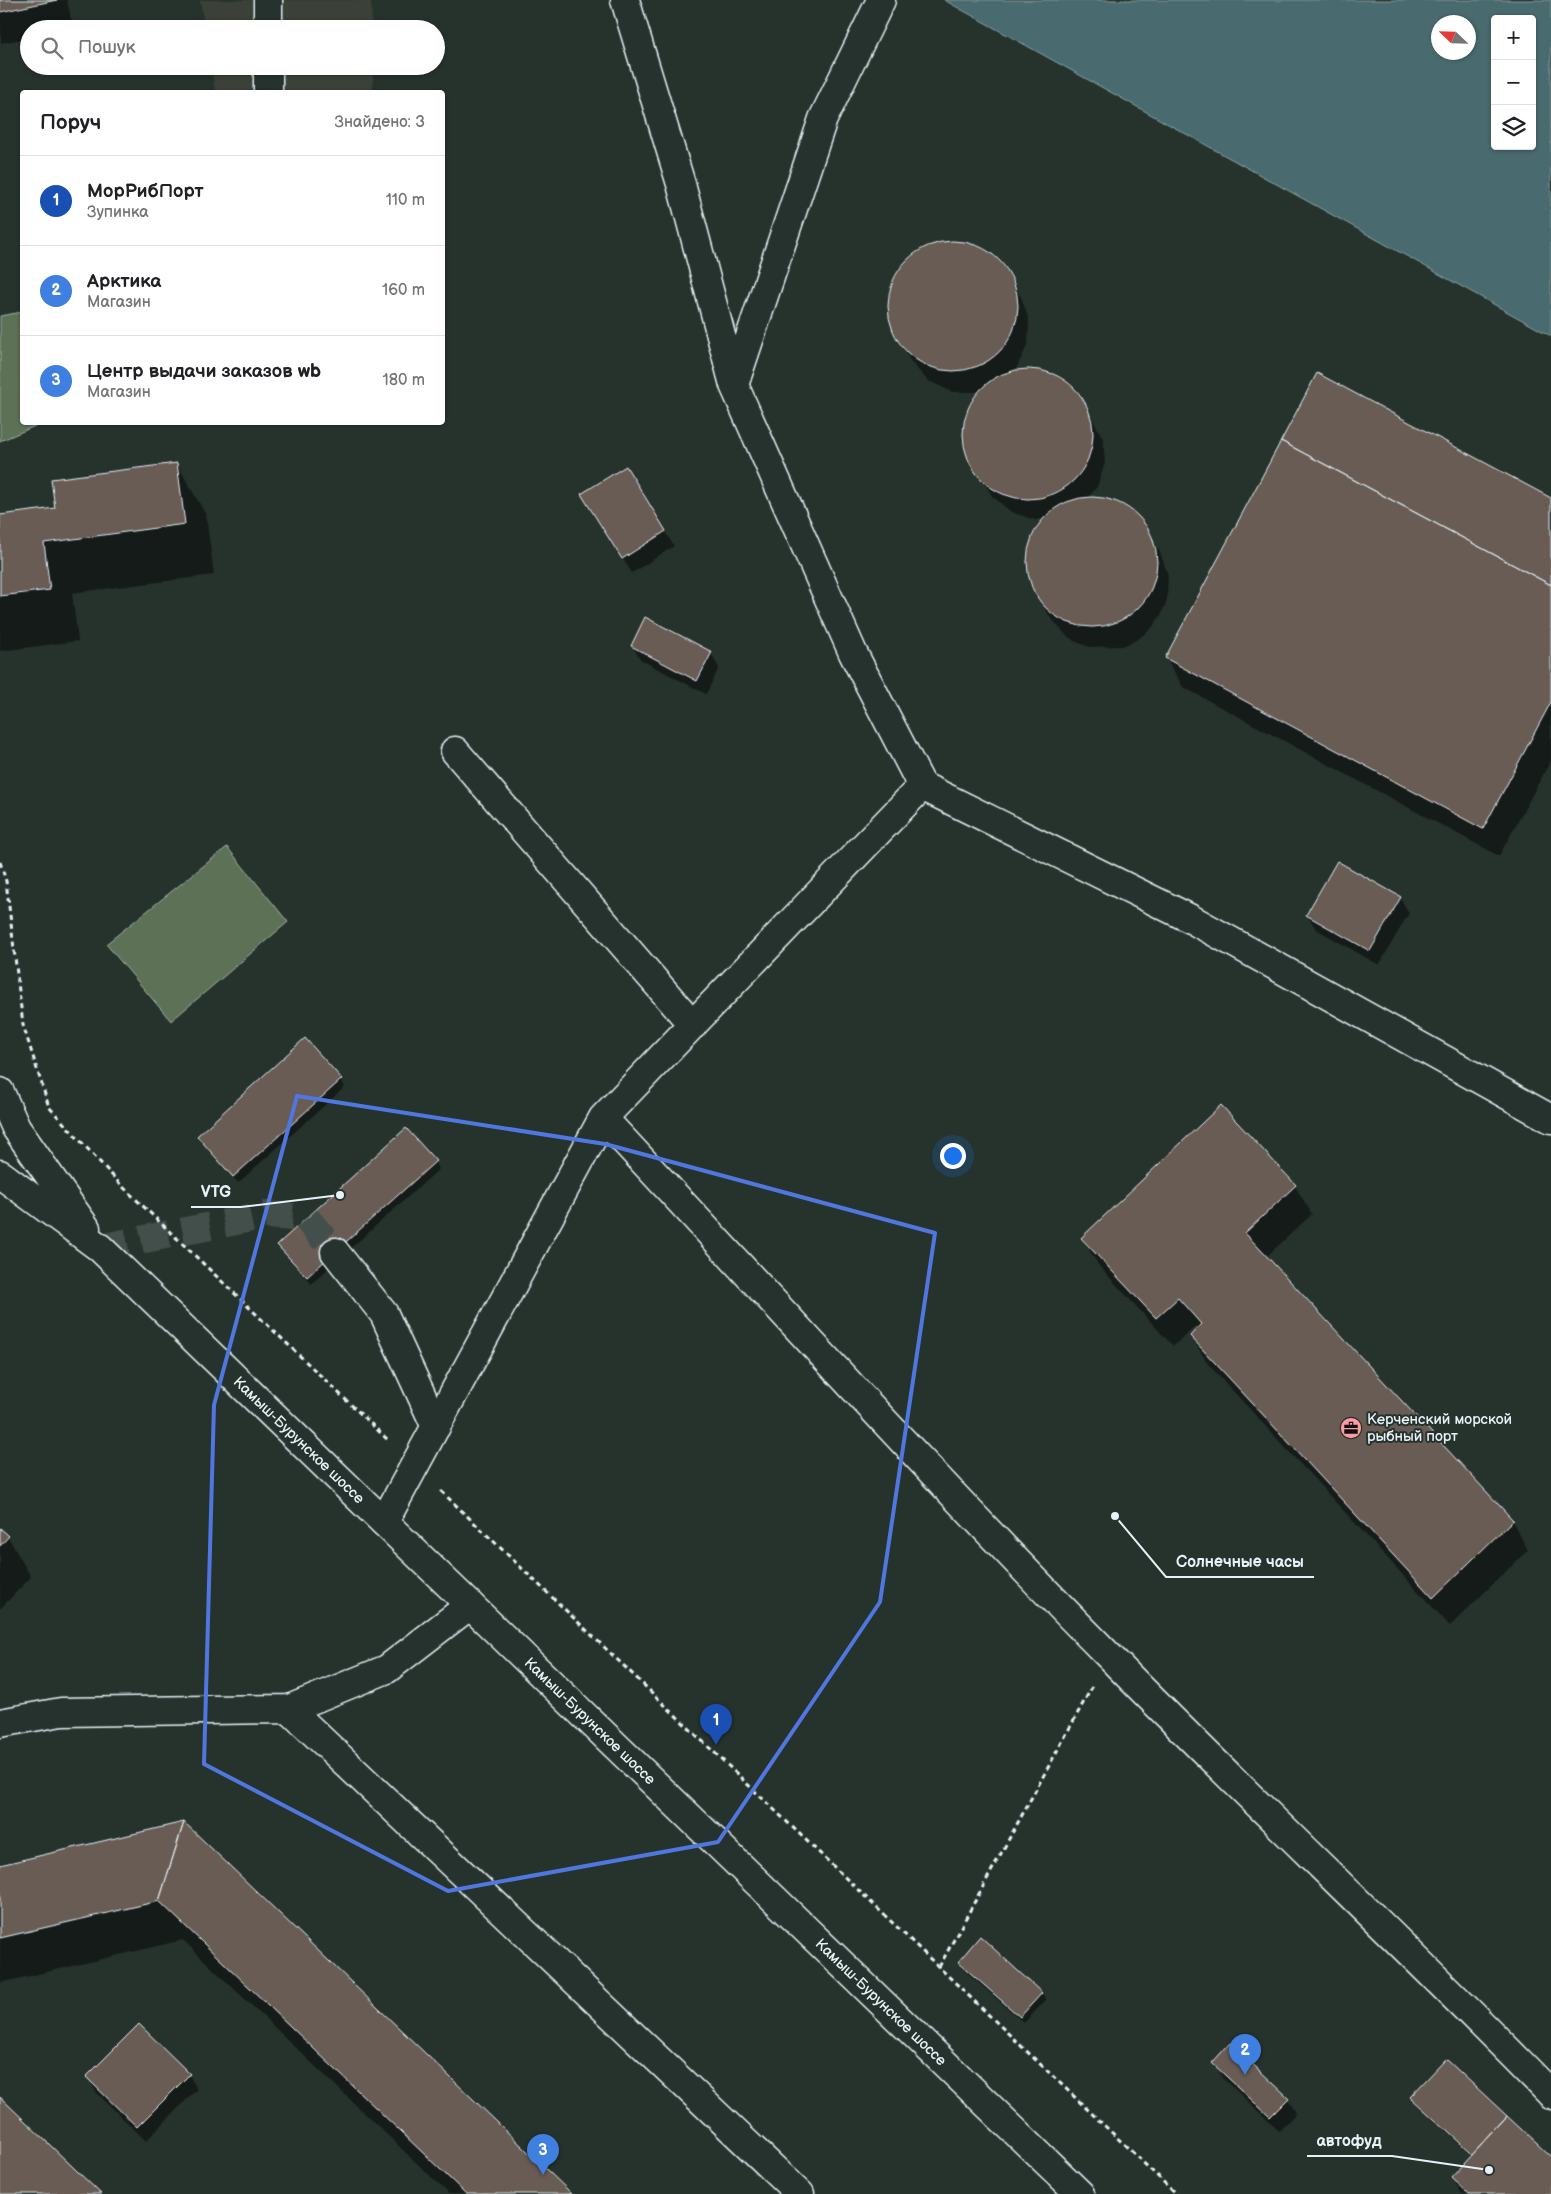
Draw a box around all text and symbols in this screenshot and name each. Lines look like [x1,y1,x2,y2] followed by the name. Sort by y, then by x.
[1431,15,1476,60] north arrow
[1491,15,1536,150] map controls
[1491,15,1536,60] button: +
[20,20,445,75] search box
[38,34,66,62] icon: search
[78,36,136,59] text: Пошук
[1491,60,1536,105] button: −
[1491,105,1536,150] button: layers
[40,110,101,135] text: Поруч
[335,113,425,132] text: Знайдено: 3
[87,180,203,203] text: МорРибПорт
[53,191,59,210] text: 1
[386,191,425,210] text: 110 m
[87,203,149,222] text: Зупинка
[87,270,161,293] text: Арктика
[51,281,61,300] text: 2
[382,281,425,300] text: 160 m
[87,293,151,312] text: Магазин
[87,360,321,383] text: Центр выдачи заказов wb
[51,371,61,390] text: 3
[383,371,425,390] text: 180 m
[87,383,151,402] text: Магазин
[940,1143,966,1169] your location
[191,1176,241,1207] callout: VTG
[201,1183,231,1202] text: VTG
[229,1373,368,1508] street label: Камыш-Бурунское шоссе
[1367,1410,1512,1446] place label: Керченский морской рыбный порт
[1339,1416,1363,1440] office icon: Керченский морской рыбный порт
[1166,1546,1314,1577] callout: Солнечные часы
[1176,1553,1304,1572] text: Солнечные часы
[520,1654,659,1789] street label: Камыш-Бурунское шоссе
[700,1704,732,1745] pin: 1
[811,1935,950,2070] street label: Камыш-Бурунское шоссе
[1229,2034,1261,2075] pin: 2
[1307,2125,1392,2156] callout: автофуд
[1317,2132,1382,2151] text: автофуд
[527,2134,559,2175] pin: 3

